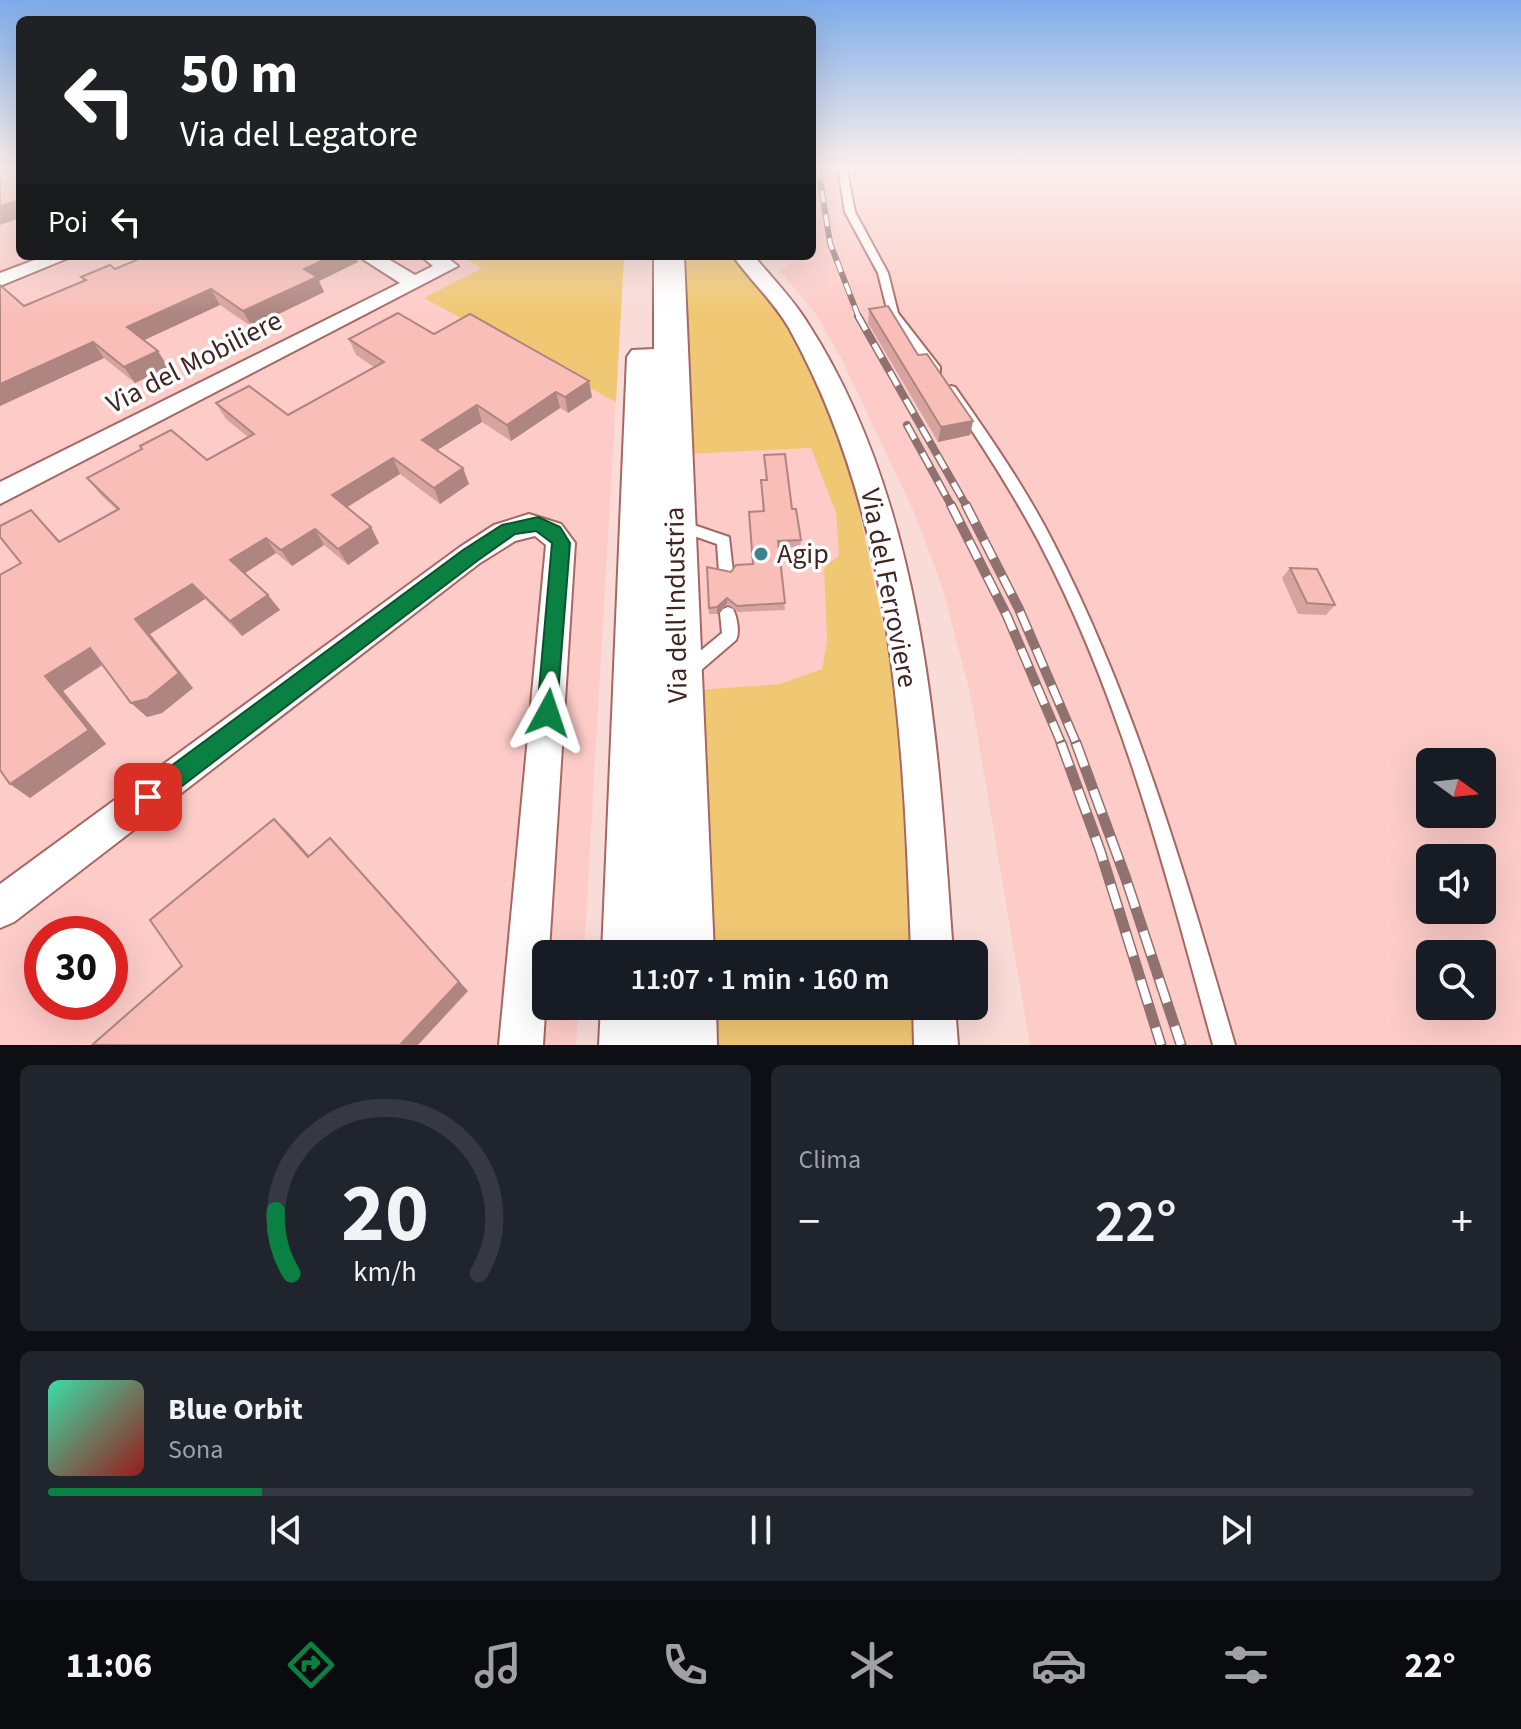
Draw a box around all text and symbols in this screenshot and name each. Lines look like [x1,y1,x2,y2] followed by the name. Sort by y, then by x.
[180,35,298,114] text: 50 m
[48,48,152,152] icon: left
[180,109,418,160] text: Via del Legatore
[104,200,148,244] icon: left
[48,201,88,244] text: Poi
[99,301,289,423] street label: Via del Mobiliere
[850,485,928,691] street label: Via del Ferroviere
[654,506,698,704] street label: Via dell'Industria
[777,534,829,574] place label: Agip
[752,545,770,563] marker: Agip
[506,671,590,755] position arrow
[1416,748,1496,828] north arrow
[1416,748,1496,1020] map controls
[114,763,182,831] pin
[126,775,170,819] icon: arrive
[1416,844,1496,924] button: sound
[24,916,128,1020] speed limit sign: 30
[1416,940,1496,1020] button: search
[630,958,890,1001] text: 11:07 · 1 min · 160 m
[799,1141,861,1178] text: Clima
[341,1155,429,1273] text: 20
[1095,1180,1177,1265] text: 22°
[799,1191,820,1254] text: −
[1451,1191,1473,1254] text: +
[354,1252,417,1292] text: km/h
[168,1388,303,1431] text: Blue Orbit
[168,1431,223,1468] text: Sona
[264,1508,308,1552] icon: previous
[739,1508,783,1552] icon: pause
[1214,1508,1258,1552] icon: next
[283,1637,339,1693] icon: directions
[470,1637,526,1693] icon: music
[657,1637,713,1693] icon: phone
[844,1637,900,1693] icon: climate
[1031,1637,1087,1693] icon: car
[1218,1637,1274,1693] icon: filters
[65,1640,152,1691] text: 11:06
[1404,1640,1456,1691] text: 22°

